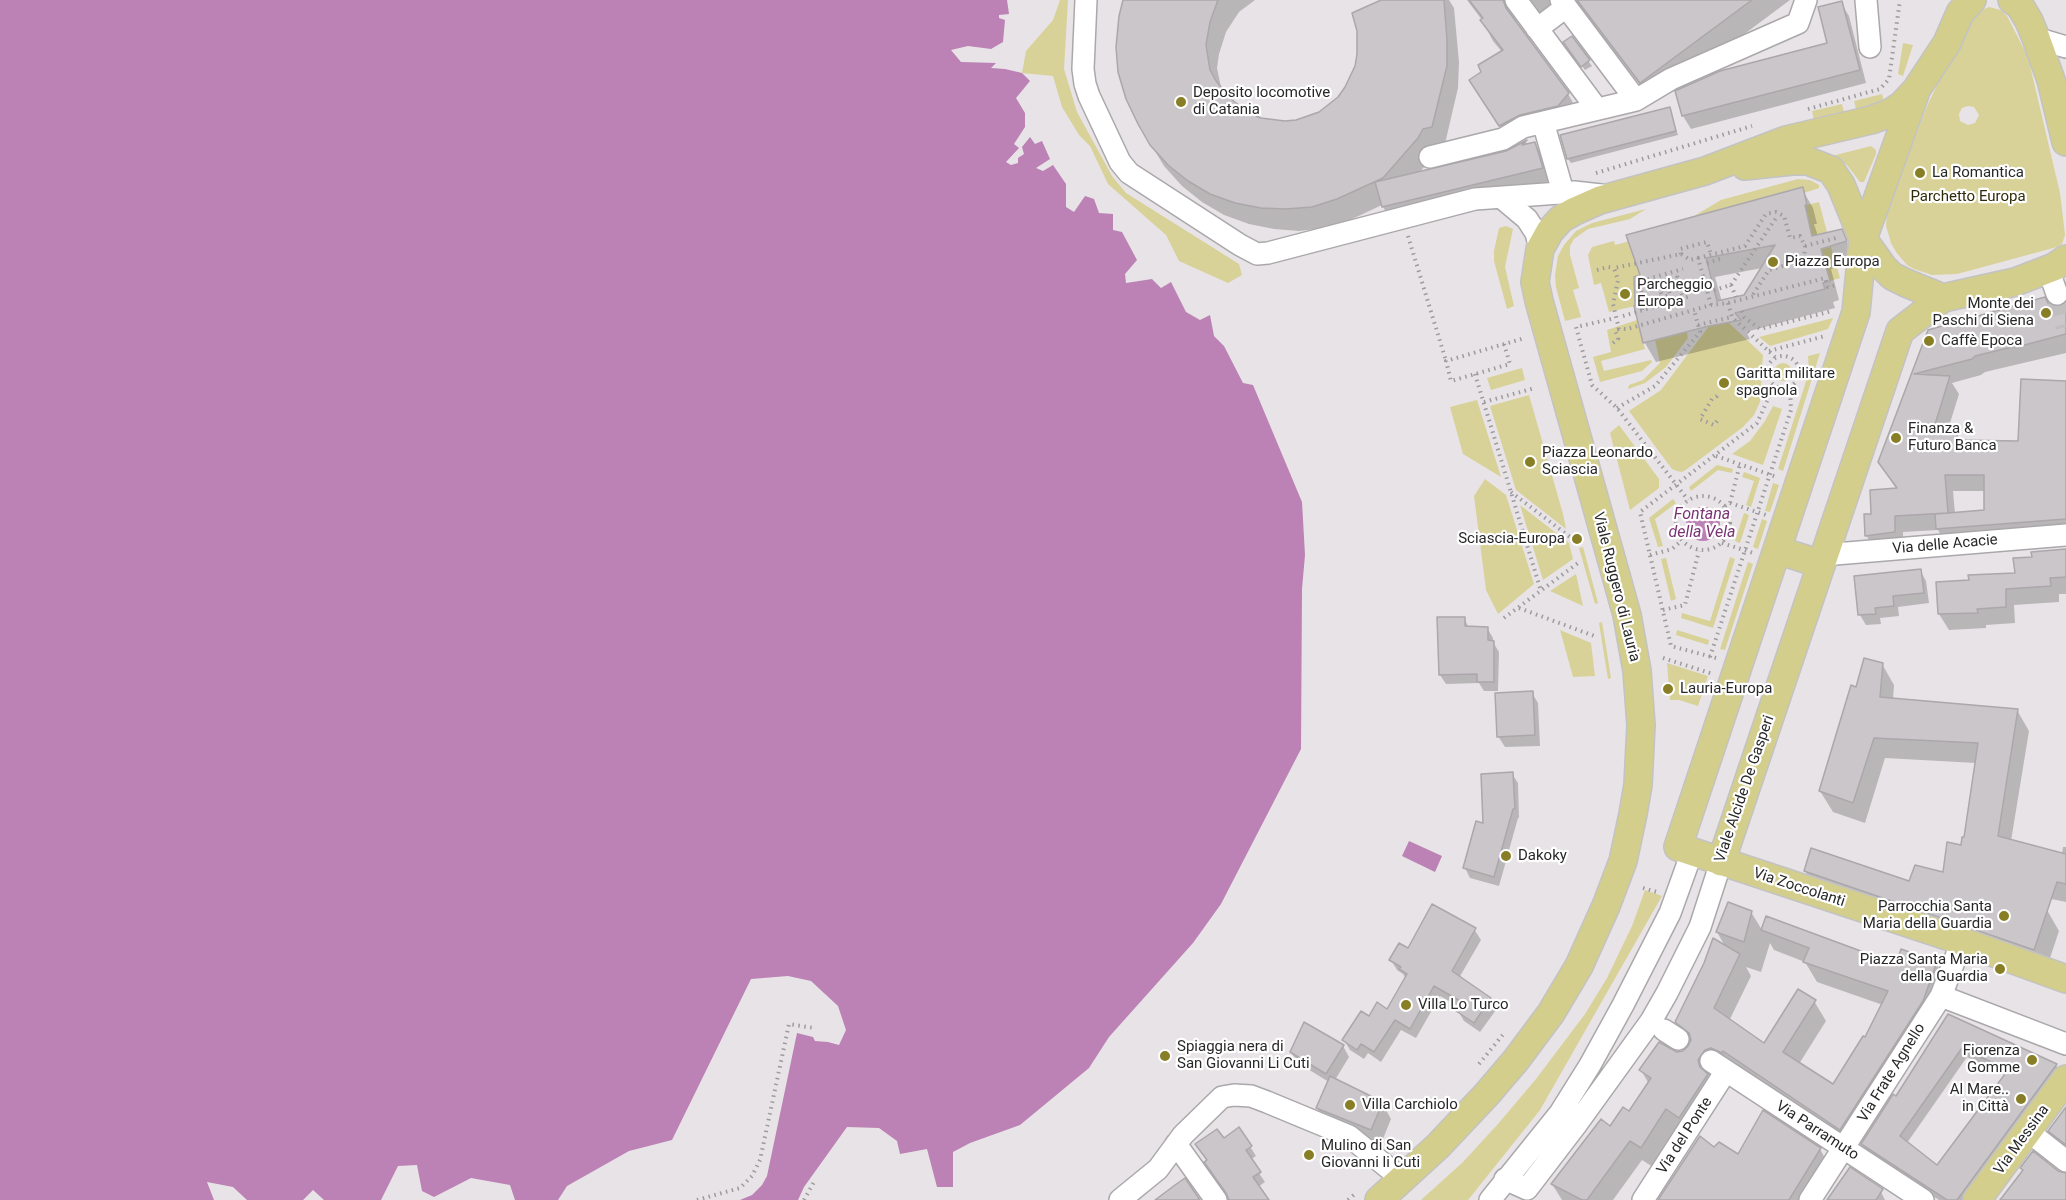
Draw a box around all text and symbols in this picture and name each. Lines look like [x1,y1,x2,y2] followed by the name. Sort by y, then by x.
[1193,84,1330,119] place label: Deposito locomotive di Catania
[1174,95,1188,109] marker: Deposito locomotive di Catania
[1932,164,2024,182] place label: La Romantica
[1913,166,1927,180] marker: La Romantica
[1910,188,2026,206] park label: Parchetto Europa
[1785,253,1880,271] place label: Piazza Europa
[1766,255,1780,269] marker: Piazza Europa
[1637,276,1713,311] place label: Parcheggio Europa
[1618,287,1632,301] marker: Parcheggio Europa
[1932,295,2034,330] place label: Monte dei Paschi di Siena
[2039,306,2053,320] marker: Monte dei Paschi di Siena
[1941,332,2022,350] place label: Caffè Epoca
[1922,334,1936,348] marker: Caffè Epoca
[1736,365,1835,400] place label: Garitta militare spagnola
[1717,376,1731,390] marker: Garitta militare spagnola
[1908,420,1997,455] place label: Finanza & Futuro Banca
[1889,431,1903,445] marker: Finanza & Futuro Banca
[1542,444,1653,479] place label: Piazza Leonardo Sciascia
[1523,455,1537,469] marker: Piazza Leonardo Sciascia
[1669,505,1735,543] water label: Fontana della Vela
[1589,510,1643,664] street label: Viale Ruggero di Lauria
[1458,530,1565,548] place label: Sciascia-Europa
[1892,531,1998,559] street label: Via delle Acacie
[1570,532,1584,546] marker: Sciascia-Europa
[1680,680,1772,698] place label: Lauria-Europa
[1661,682,1675,696] marker: Lauria-Europa
[1711,713,1779,865] street label: Viale Alcide De Gasperi
[1518,847,1567,865] place label: Dakoky
[1499,849,1513,863] marker: Dakoky
[1751,865,1847,911] street label: Via Zoccolanti
[1863,898,1992,933] place label: Parrocchia Santa Maria della Guardia
[1997,909,2011,923] marker: Parrocchia Santa Maria della Guardia
[1860,951,1988,986] place label: Piazza Santa Maria della Guardia
[1993,962,2007,976] marker: Piazza Santa Maria della Guardia
[1418,996,1509,1014] place label: Villa Lo Turco
[1399,998,1413,1012] marker: Villa Lo Turco
[1854,1020,1930,1126] street label: Via Frate Agnello
[1177,1038,1310,1073] place label: Spiaggia nera di San Giovanni Li Cuti
[1963,1042,2020,1077] place label: Fiorenza Gomme
[1158,1049,1172,1063] marker: Spiaggia nera di San Giovanni Li Cuti
[2025,1053,2039,1067] marker: Fiorenza Gomme
[1950,1081,2009,1116] place label: Al Mare.. in Città
[2014,1092,2028,1106] marker: Al Mare.. in Città
[1654,1094,1716,1178] street label: Via del Ponte
[1362,1096,1458,1114] place label: Villa Carchiolo
[1772,1097,1862,1165] street label: Via Parramuto
[1343,1098,1357,1112] marker: Villa Carchiolo
[1991,1102,2053,1178] street label: Via Messina
[1321,1137,1420,1172] place label: Mulino di San Giovanni li Cuti
[1302,1148,1316,1162] marker: Mulino di San Giovanni li Cuti

